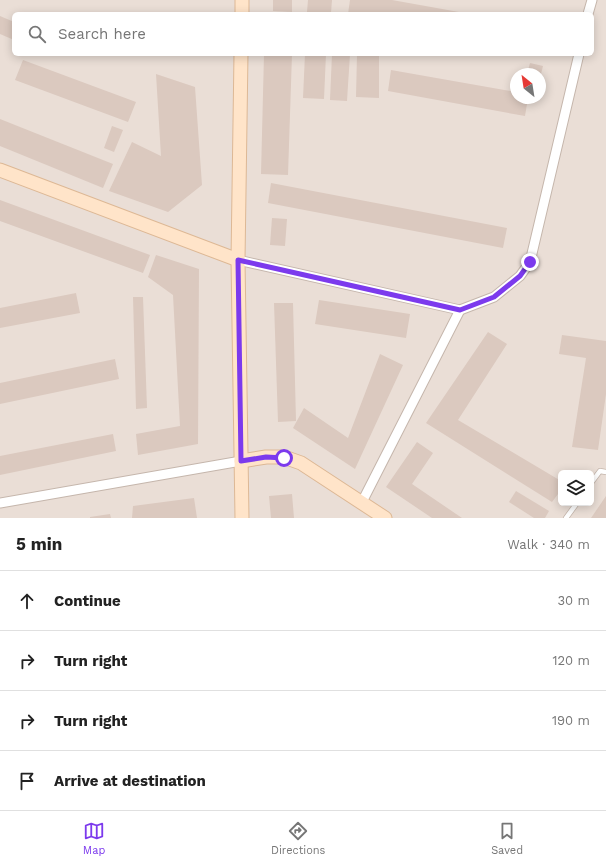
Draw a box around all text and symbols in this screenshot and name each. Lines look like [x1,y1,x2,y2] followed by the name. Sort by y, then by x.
[12,12,594,56] search box
[26,23,48,45] icon: search
[58,25,146,43] text: Search here
[510,68,546,104] north arrow
[521,253,539,271] route end
[275,449,293,467] route start
[558,470,594,506] map controls
[558,470,594,506] button: layers
[16,534,62,554] text: 5 min
[507,537,590,552] text: Walk · 340 m
[16,590,38,612] icon: ahead
[54,592,121,610] text: Continue
[558,593,590,608] text: 30 m
[16,650,38,672] icon: right
[54,652,127,670] text: Turn right
[552,653,590,668] text: 120 m
[16,710,38,732] icon: right
[54,712,127,730] text: Turn right
[552,713,590,728] text: 190 m
[16,770,38,792] icon: arrive
[54,772,206,790] text: Arrive at destination
[83,820,105,857] tab: Map
[271,820,325,857] tab: Directions
[491,820,523,857] tab: Saved

